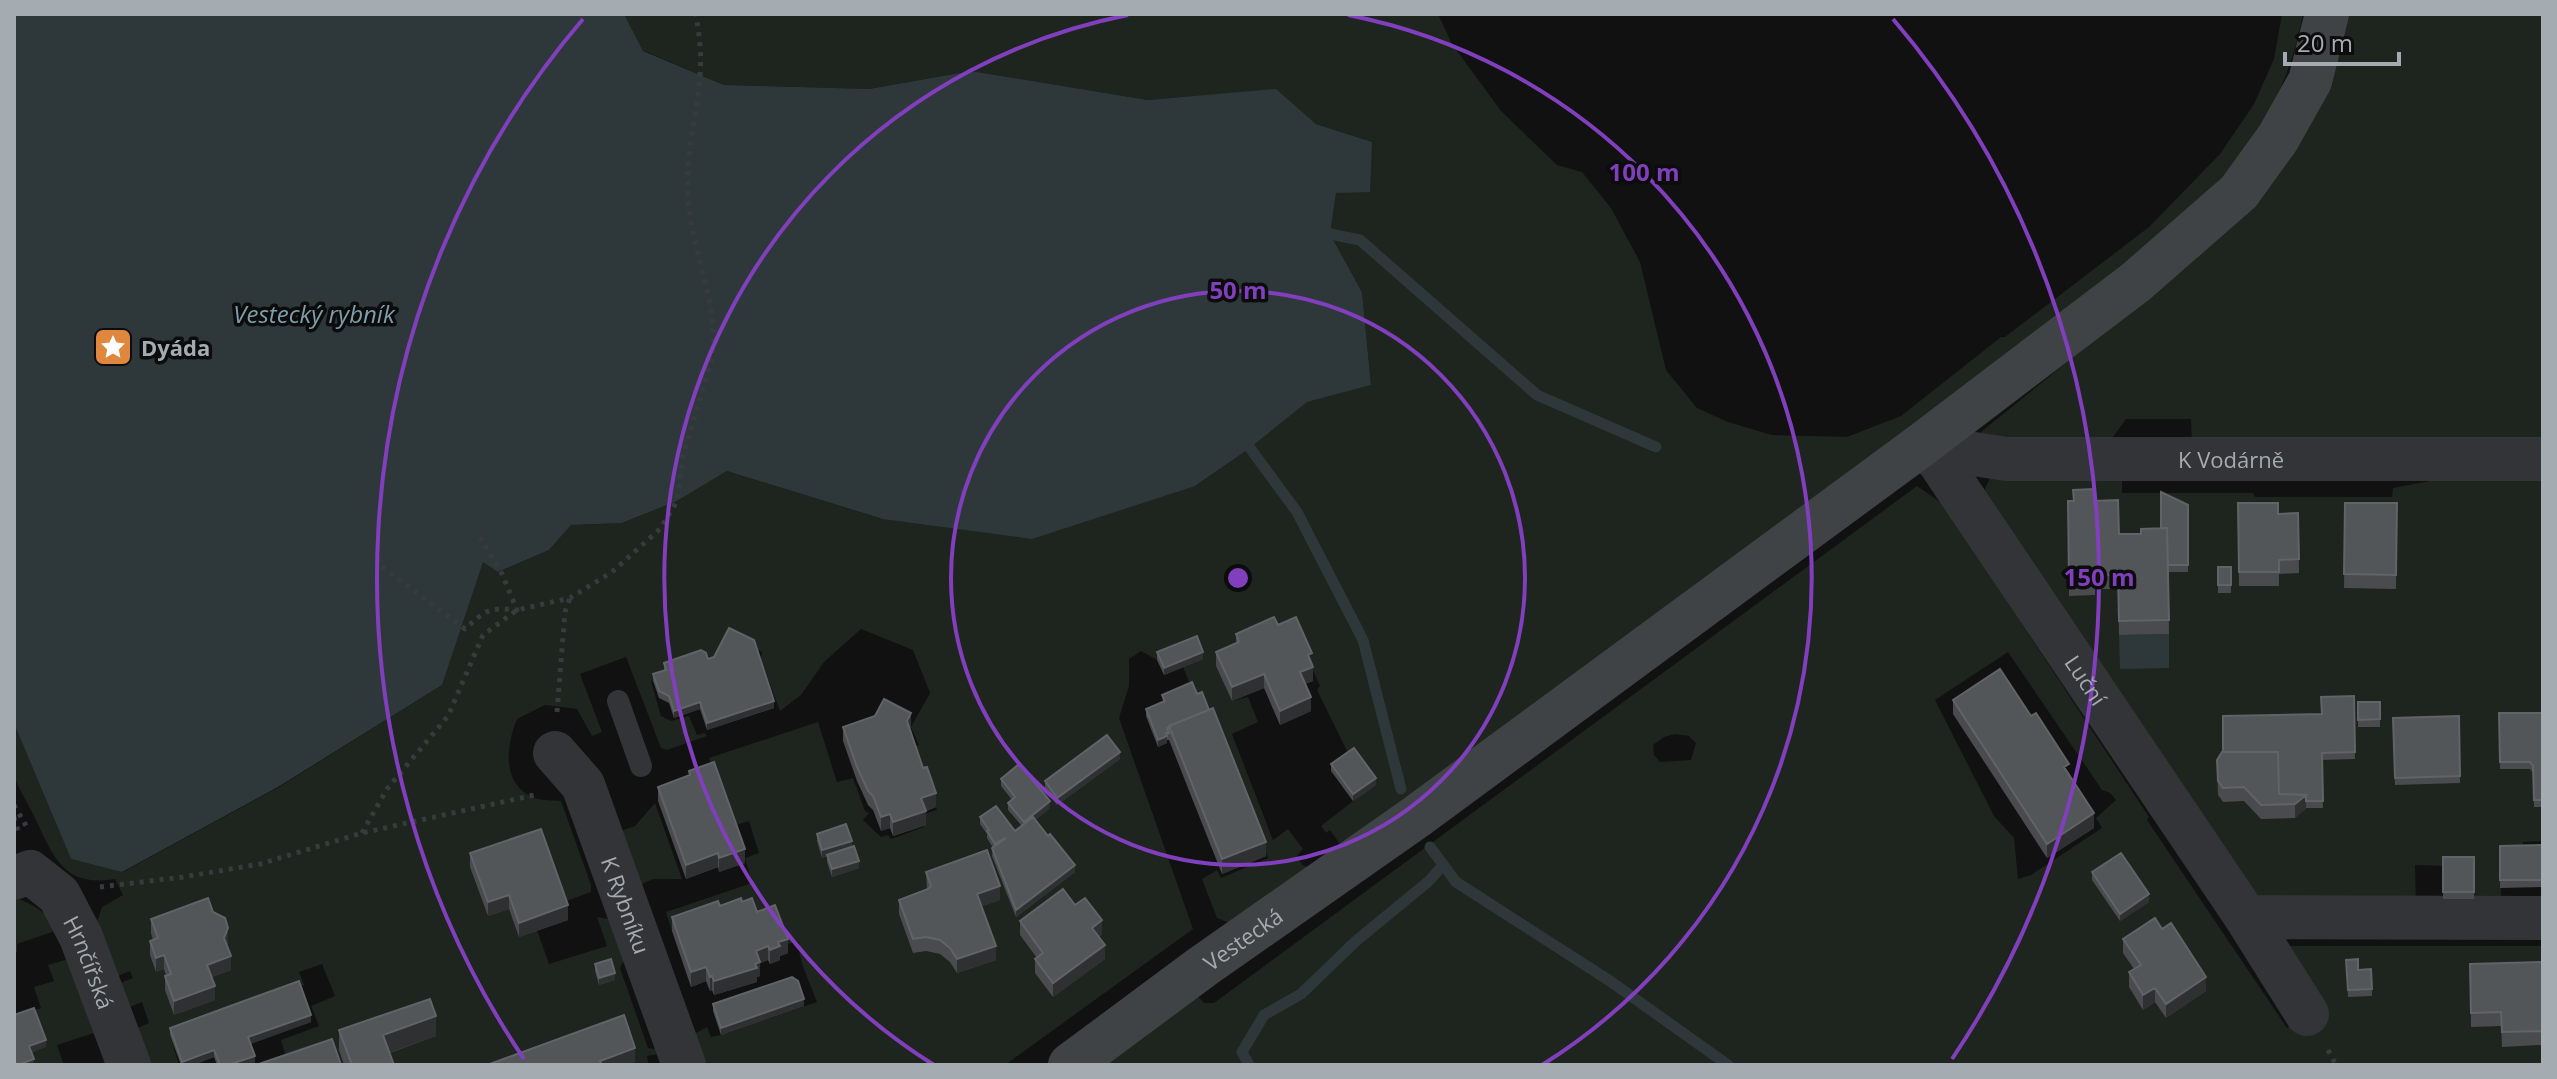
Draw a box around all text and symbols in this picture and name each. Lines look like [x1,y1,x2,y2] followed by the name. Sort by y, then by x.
[2285,16,2399,66] scale bar
[2297,26,2353,59] text: 20 m
[1609,155,1679,188] text: 100 m
[1209,273,1267,306] text: 50 m
[233,297,396,330] water label: Vestecký rybník
[92,326,134,368] place icon: Dyáda
[141,332,210,362] place label: Dyáda
[2178,444,2284,474] street label: K Vodárně
[2064,560,2134,593] text: 150 m
[1224,564,1252,592] centre of rings
[2059,649,2114,711] street label: Luční
[595,852,658,958] street label: K Rybníku
[1197,900,1288,977] street label: Vestecká
[57,910,122,1013] street label: Hrnčířská

